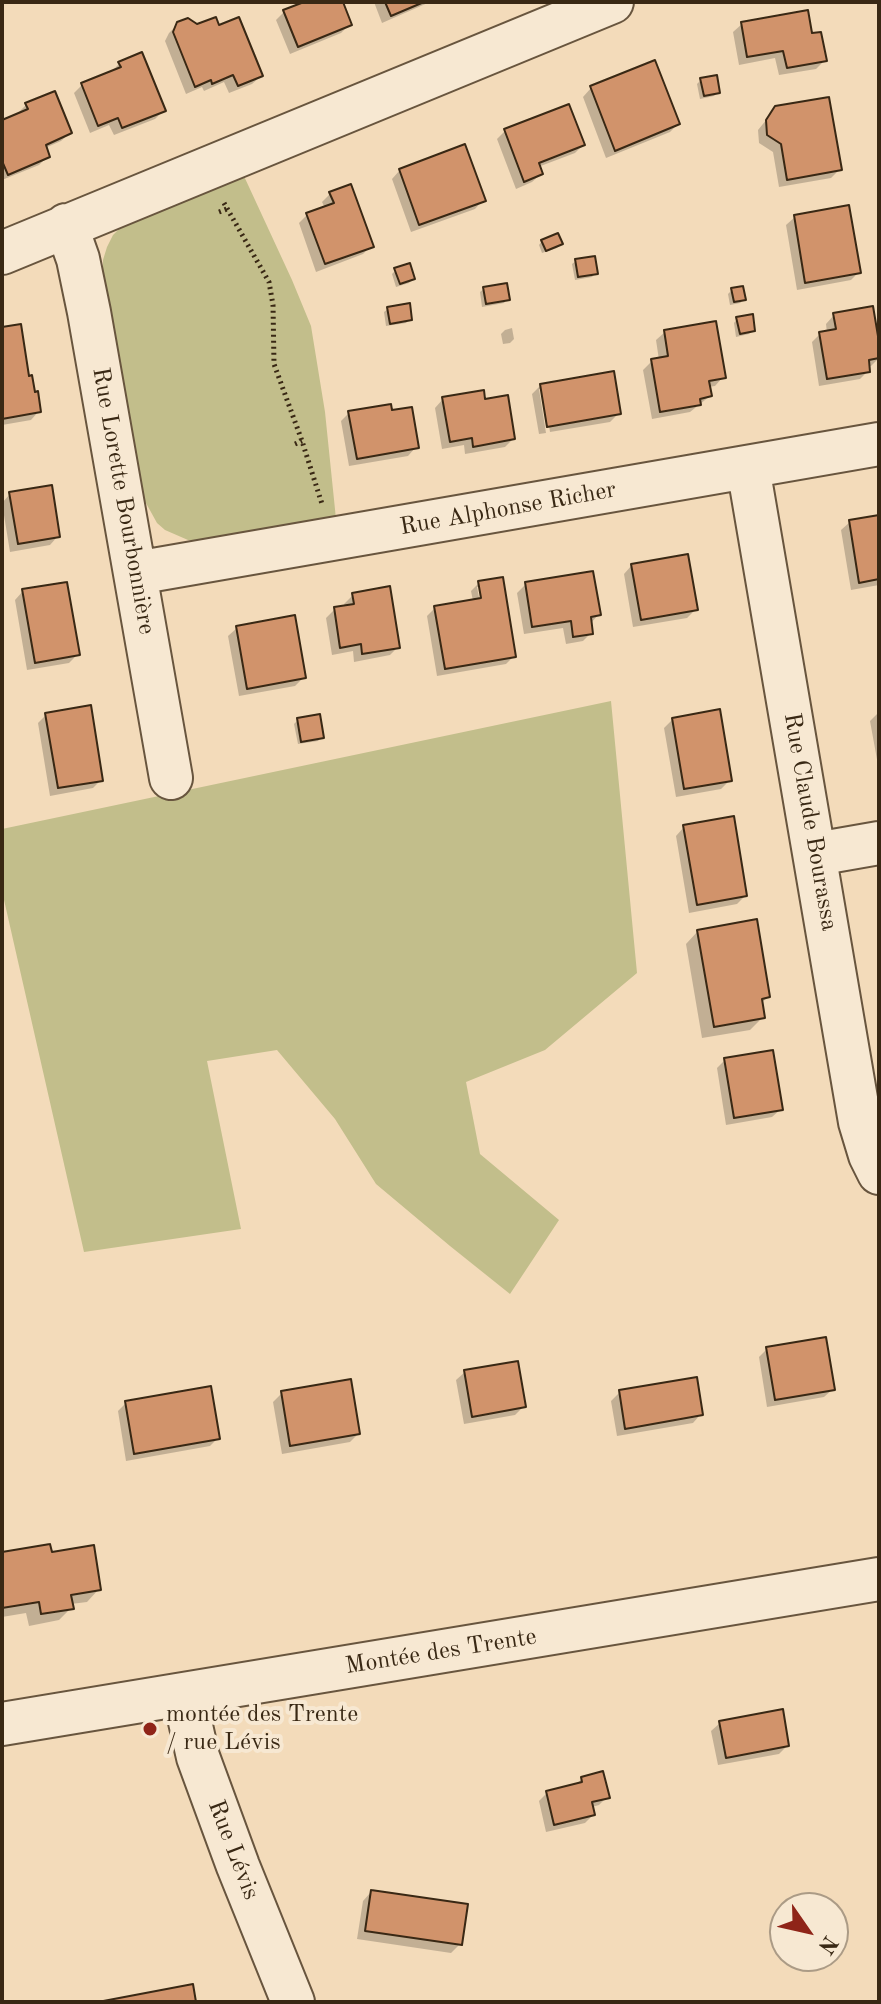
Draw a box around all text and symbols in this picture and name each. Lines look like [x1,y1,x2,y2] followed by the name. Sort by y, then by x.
[85,365,161,637] street label: Rue Lorette Bourbonnière
[398,476,618,542] street label: Rue Alphonse Richer
[777,711,843,933] street label: Rue Claude Bourassa
[343,1623,539,1681] street label: Montée des Trente
[166,1701,358,1757] place label: montée des Trente / rue Lévis
[141,1720,159,1738] marker: montée des Trente / rue Lévis
[201,1796,265,1904] street label: Rue Lévis
[769,1892,849,1972] north arrow
[813,1931,841,1957] text: N

